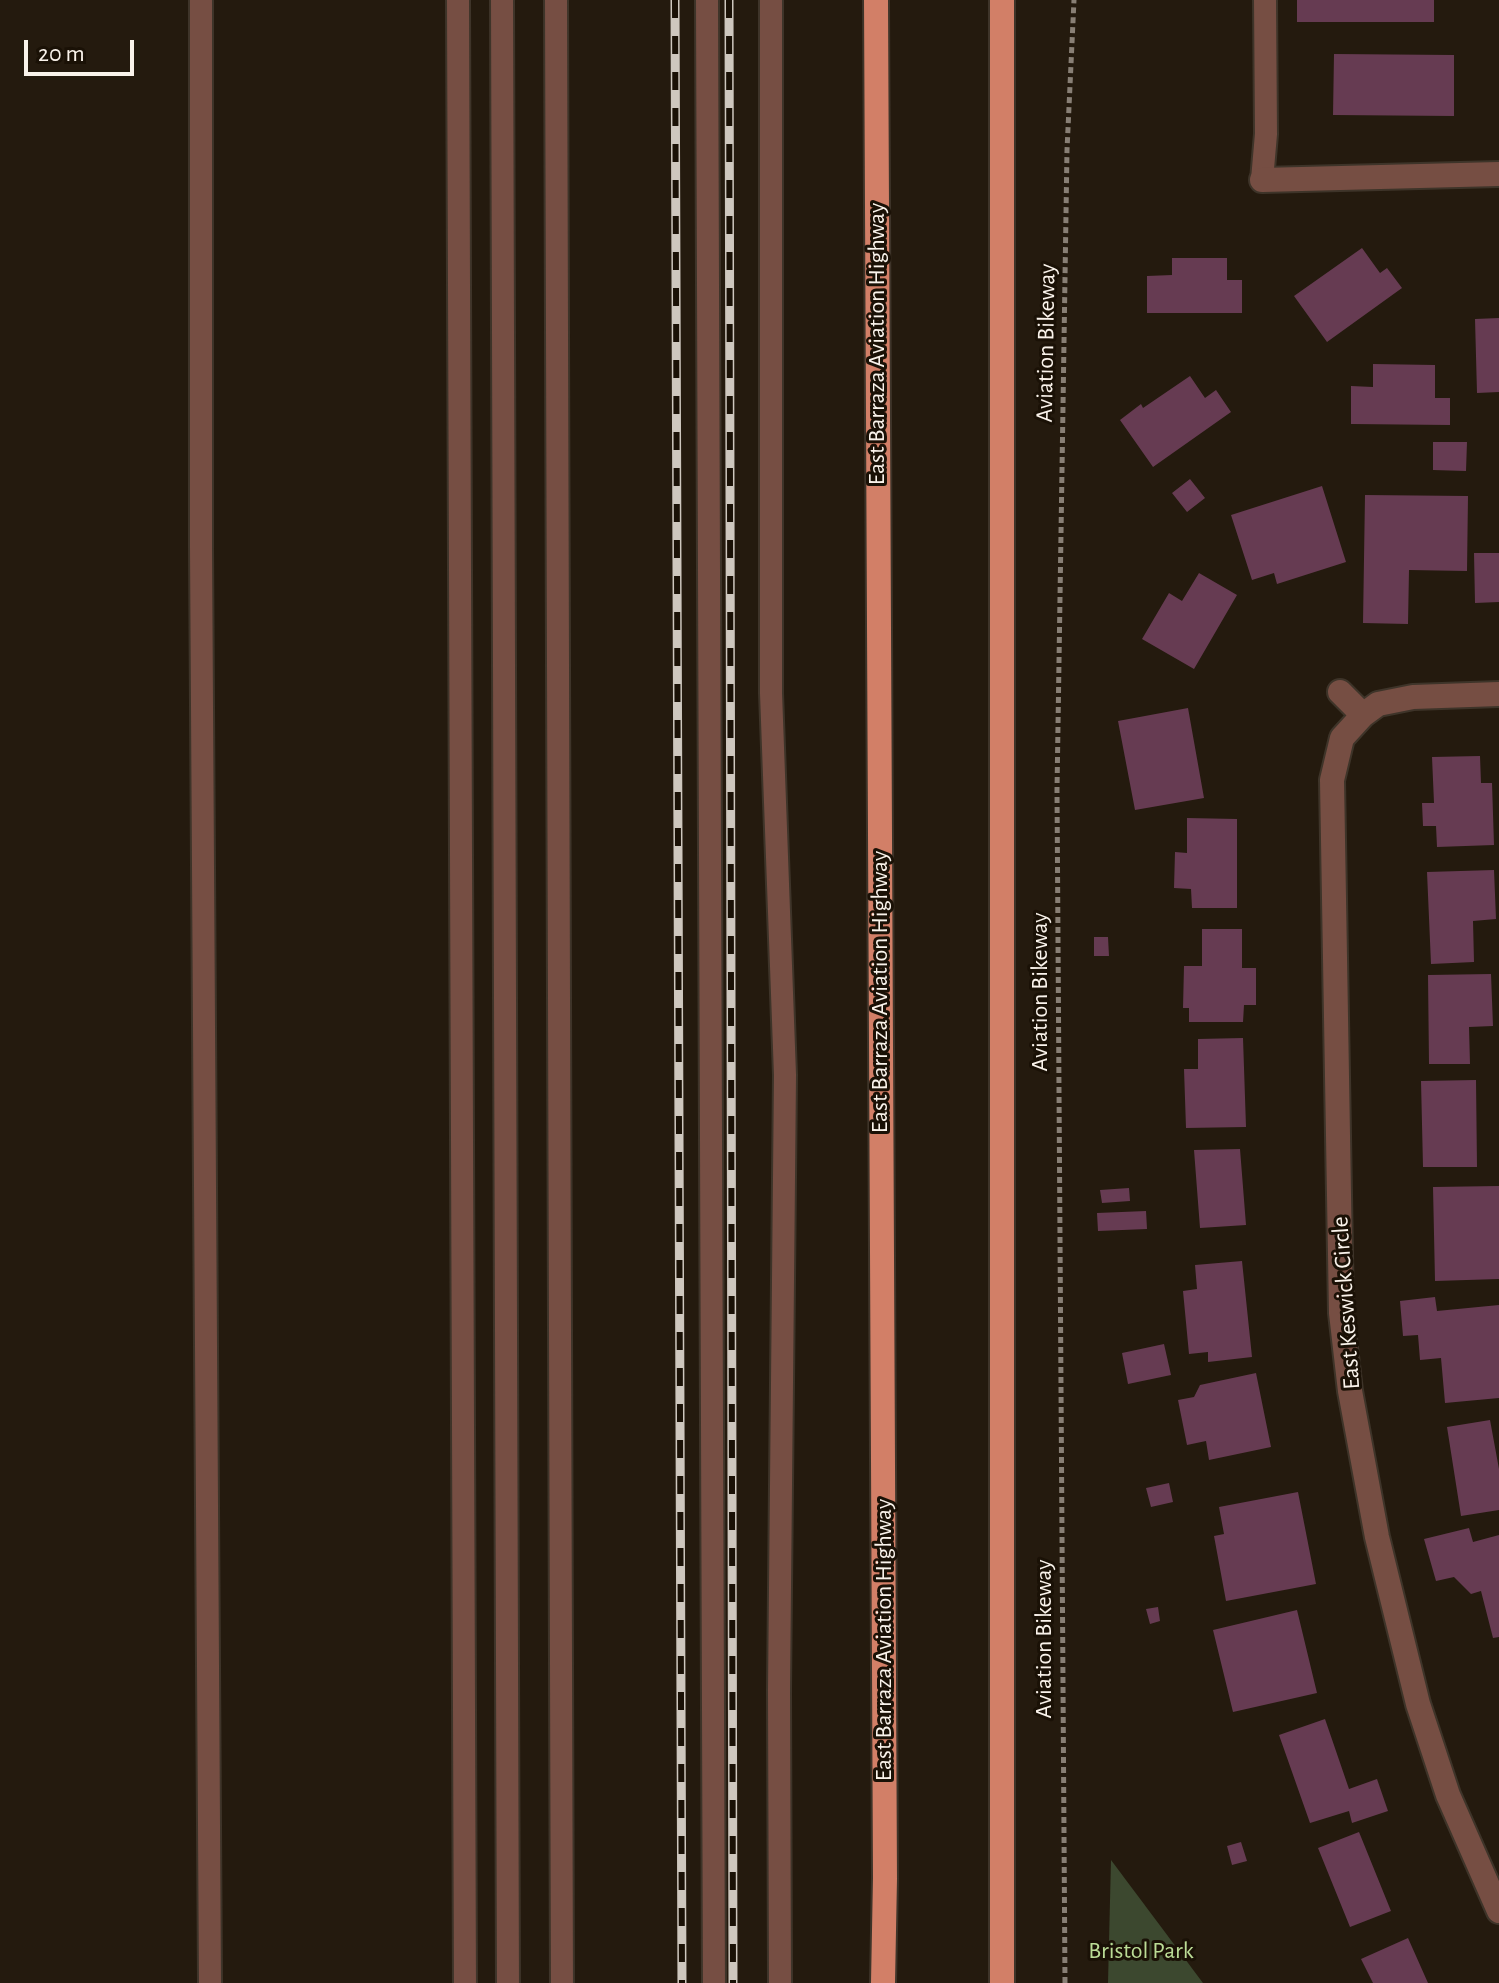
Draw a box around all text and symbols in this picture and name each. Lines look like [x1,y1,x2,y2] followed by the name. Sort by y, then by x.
[28,24,138,74] scale bar
[38,42,85,66] text: 20 m
[863,203,891,485] street label: East Barraza Aviation Highway
[1030,263,1062,423] street label: Aviation Bikeway
[866,851,894,1133] street label: East Barraza Aviation Highway
[1026,913,1054,1071] street label: Aviation Bikeway
[1326,1215,1366,1391] street label: East Keswick Circle
[870,1499,898,1781] street label: East Barraza Aviation Highway
[1030,1560,1058,1718] street label: Aviation Bikeway
[1088,1937,1194,1965] park label: Bristol Park

